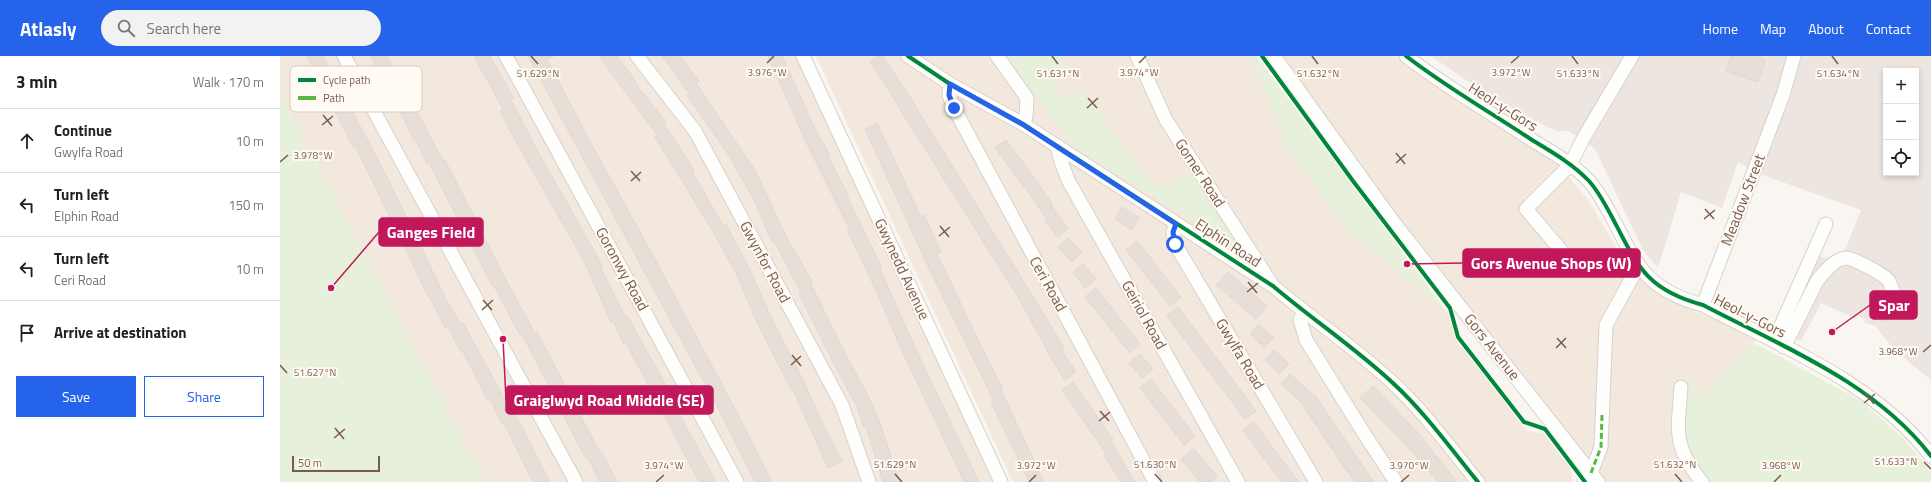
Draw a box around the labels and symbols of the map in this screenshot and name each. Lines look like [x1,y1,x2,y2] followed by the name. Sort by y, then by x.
[747,65,787,80] text: 3.976°W
[1119,65,1159,80] text: 3.974°W
[1491,65,1531,80] text: 3.972°W
[290,66,422,112] legend
[517,66,559,81] text: 51.629°N
[1037,66,1079,81] text: 51.631°N
[1297,66,1339,81] text: 51.632°N
[1557,66,1599,81] text: 51.633°N
[1817,66,1859,81] text: 51.634°N
[323,72,371,88] text: Cycle path
[1464,76,1543,137] street label: Heol-y-Gors
[323,90,345,106] text: Path
[945,99,963,117] route end
[1169,134,1231,212] street label: Gomer Road
[293,148,333,163] text: 3.978°W
[1714,150,1771,249] street label: Meadow Street
[1191,213,1266,273] street label: Elphin Road
[869,214,936,323] street label: Gwynedd Avenue
[734,217,797,307] street label: Gwynfor Road
[379,218,483,246] callout: Ganges Field
[387,220,475,244] text: Ganges Field
[590,223,655,315] street label: Goronwy Road
[1166,235,1184,253] route start
[1463,249,1640,277] callout: Gors Avenue Shops (W)
[1471,251,1631,275] text: Gors Avenue Shops (W)
[1024,252,1073,316] street label: Ceri Road
[1116,276,1173,353] street label: Geiriol Road
[1710,288,1790,344] street label: Heol-y-Gors
[1870,291,1917,319] callout: Spar
[1878,293,1910,317] text: Spar
[1459,308,1526,385] street label: Gors Avenue
[1210,314,1271,394] street label: Gwylfa Road
[1878,344,1918,359] text: 3.968°W
[294,365,336,380] text: 51.627°N
[506,386,713,414] callout: Graiglwyd Road Middle (SE)
[513,388,705,412] text: Graiglwyd Road Middle (SE)
[292,454,380,473] scale bar
[1875,454,1917,469] text: 51.633°N
[874,457,916,472] text: 51.629°N
[1134,457,1176,472] text: 51.630°N
[1654,457,1696,472] text: 51.632°N
[644,458,684,473] text: 3.974°W
[1016,458,1056,473] text: 3.972°W
[1389,458,1429,473] text: 3.970°W
[1761,458,1801,473] text: 3.968°W

